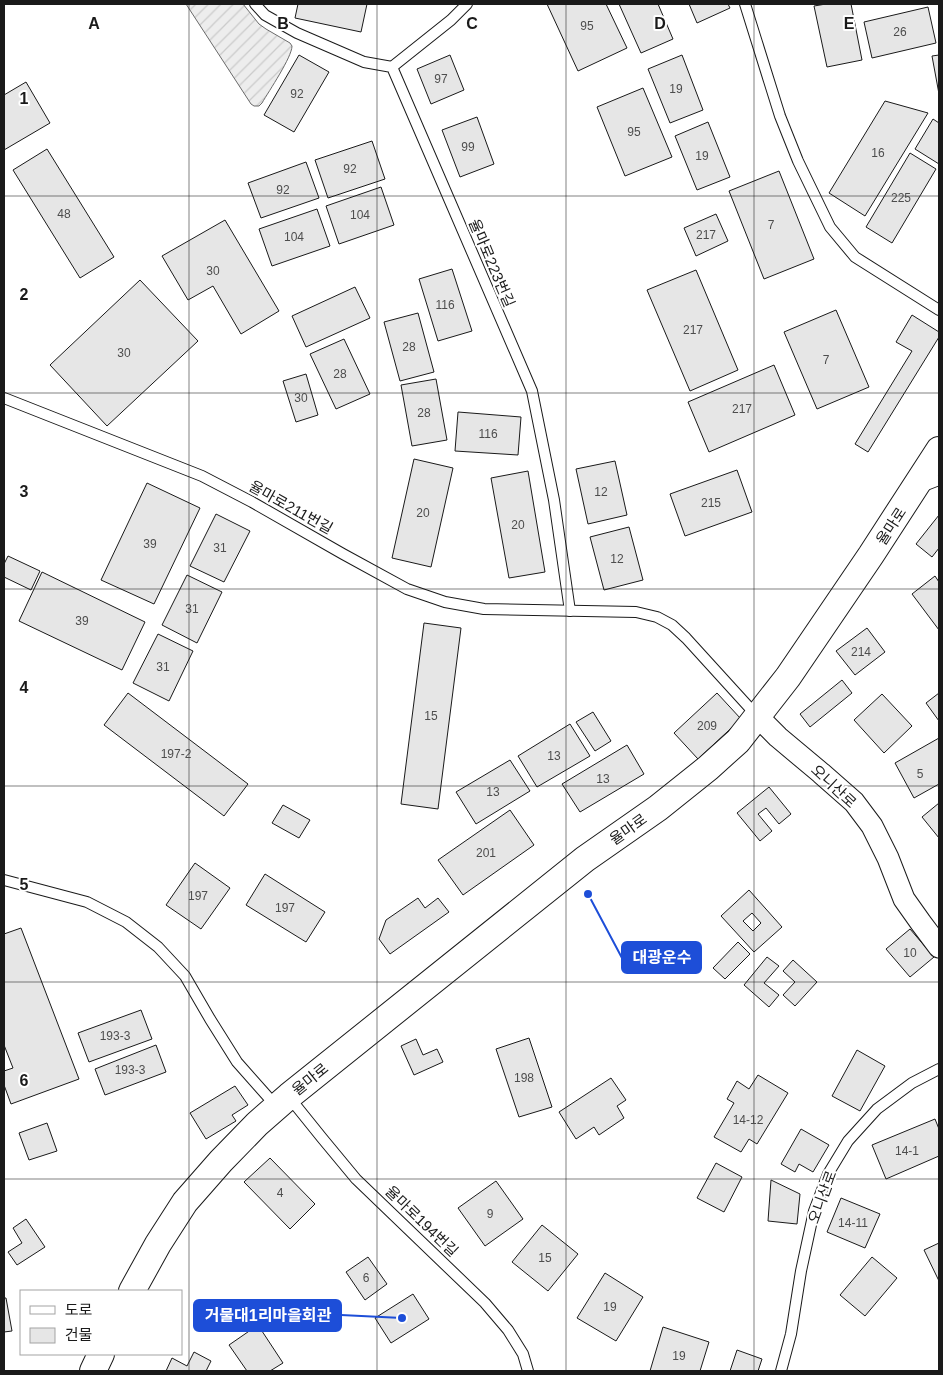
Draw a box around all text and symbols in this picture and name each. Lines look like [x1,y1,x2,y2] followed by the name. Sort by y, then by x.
[88,15,100,32] text: A
[277,15,289,32] text: B
[466,15,478,32] text: C
[654,15,666,32] text: D
[844,15,855,32] text: E
[580,19,594,33] house number: 95
[893,25,907,39] house number: 26
[434,72,448,86] house number: 97
[669,82,683,96] house number: 19
[290,87,304,101] house number: 92
[20,90,29,107] text: 1
[627,125,641,139] house number: 95
[461,140,475,154] house number: 99
[871,146,885,160] house number: 16
[695,149,709,163] house number: 19
[343,162,357,176] house number: 92
[276,183,290,197] house number: 92
[891,191,911,205] house number: 225
[57,207,71,221] house number: 48
[350,208,370,222] house number: 104
[466,216,518,310] street label: 율마로223번길
[768,218,775,232] house number: 7
[696,228,716,242] house number: 217
[284,230,304,244] house number: 104
[206,264,220,278] house number: 30
[20,286,29,303] text: 2
[435,298,455,312] house number: 116
[683,323,703,337] house number: 217
[402,340,416,354] house number: 28
[117,346,131,360] house number: 30
[823,353,830,367] house number: 7
[333,367,347,381] house number: 28
[294,391,308,405] house number: 30
[732,402,752,416] house number: 217
[417,406,431,420] house number: 28
[478,427,498,441] house number: 116
[246,477,336,537] street label: 율마로211번길
[20,483,29,500] text: 3
[594,485,608,499] house number: 12
[701,496,721,510] house number: 215
[873,504,909,548] street label: 율마로
[416,506,430,520] house number: 20
[511,518,525,532] house number: 20
[143,537,157,551] house number: 39
[213,541,227,555] house number: 31
[610,552,624,566] house number: 12
[185,602,199,616] house number: 31
[75,614,89,628] house number: 39
[851,645,871,659] house number: 214
[156,660,170,674] house number: 31
[20,679,29,696] text: 4
[424,709,438,723] house number: 15
[697,719,717,733] house number: 209
[161,747,192,761] house number: 197-2
[547,749,561,763] house number: 13
[808,761,860,811] street label: 오니산로
[917,767,924,781] house number: 5
[596,772,610,786] house number: 13
[486,785,500,799] house number: 13
[606,810,650,848] street label: 율마로
[476,846,496,860] house number: 201
[20,876,29,893] text: 5
[188,889,208,903] house number: 197
[275,901,295,915] house number: 197
[622,942,701,973] callout: 대광운수
[903,946,917,960] house number: 10
[633,949,692,966] text: 대광운수
[100,1029,131,1043] house number: 193-3
[289,1059,331,1099] street label: 율마로
[115,1063,146,1077] house number: 193-3
[514,1071,534,1085] house number: 198
[20,1072,29,1089] text: 6
[733,1113,764,1127] house number: 14-12
[895,1144,919,1158] house number: 14-1
[805,1168,839,1226] street label: 오니산로
[382,1182,462,1260] street label: 율마로194번길
[277,1186,284,1200] house number: 4
[487,1207,494,1221] house number: 9
[838,1216,868,1230] house number: 14-11
[538,1251,552,1265] house number: 15
[363,1271,370,1285] house number: 6
[20,1290,182,1355] legend
[194,1300,341,1331] callout: 거물대1리마을회관
[603,1300,617,1314] house number: 19
[65,1301,93,1318] text: 도로
[205,1307,332,1324] text: 거물대1리마을회관
[65,1326,93,1343] text: 건물
[672,1349,686,1363] house number: 19

